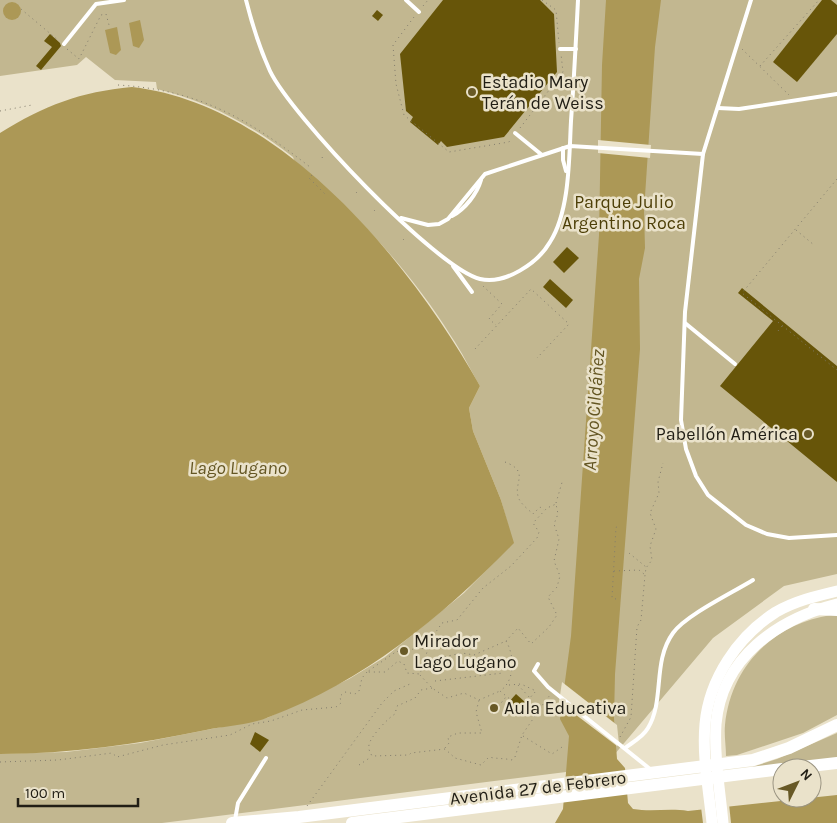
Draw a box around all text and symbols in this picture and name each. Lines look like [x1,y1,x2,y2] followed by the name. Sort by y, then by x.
[482,71,604,114] place label: Estadio Mary Terán de Weiss
[466,86,478,98] marker: Estadio Mary Terán de Weiss
[562,191,686,234] park label: Parque Julio Argentino Roca
[579,348,609,471] water label: Arroyo Cildáñez
[656,423,798,445] place label: Pabellón América
[802,428,814,440] marker: Pabellón América
[189,457,288,479] water label: Lago Lugano
[414,630,517,673] place label: Mirador Lago Lugano
[398,645,410,657] marker: Mirador Lago Lugano
[504,697,626,719] place label: Aula Educativa
[488,702,500,714] marker: Aula Educativa
[772,758,822,808] north arrow
[797,765,816,784] text: N
[449,766,627,810] street label: Avenida 27 de Febrero
[18,776,138,808] scale bar
[25,784,65,802] text: 100 m

